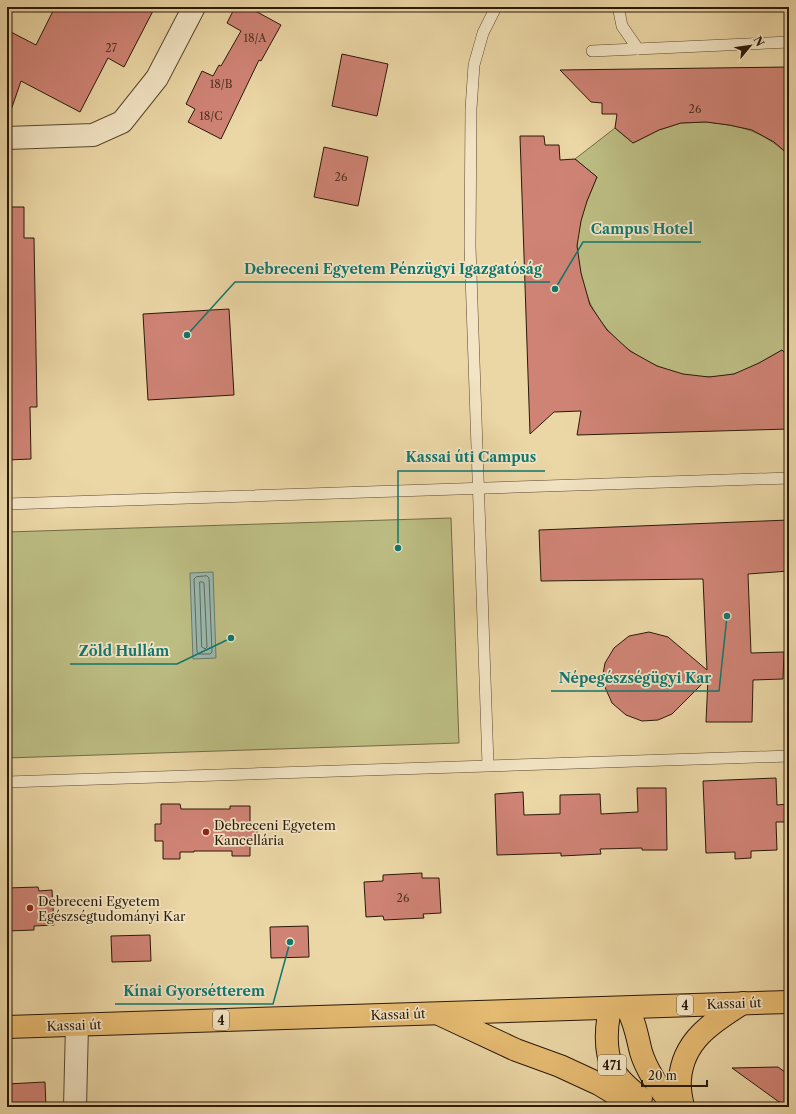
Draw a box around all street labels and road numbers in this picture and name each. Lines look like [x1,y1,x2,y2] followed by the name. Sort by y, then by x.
[706,994,762,1012] street label: Kassai út
[677,995,693,1015] road number: 4
[370,1005,426,1023] street label: Kassai út
[213,1010,229,1030] road number: 4
[46,1016,102,1034] street label: Kassai út
[598,1055,626,1075] road number: 471

